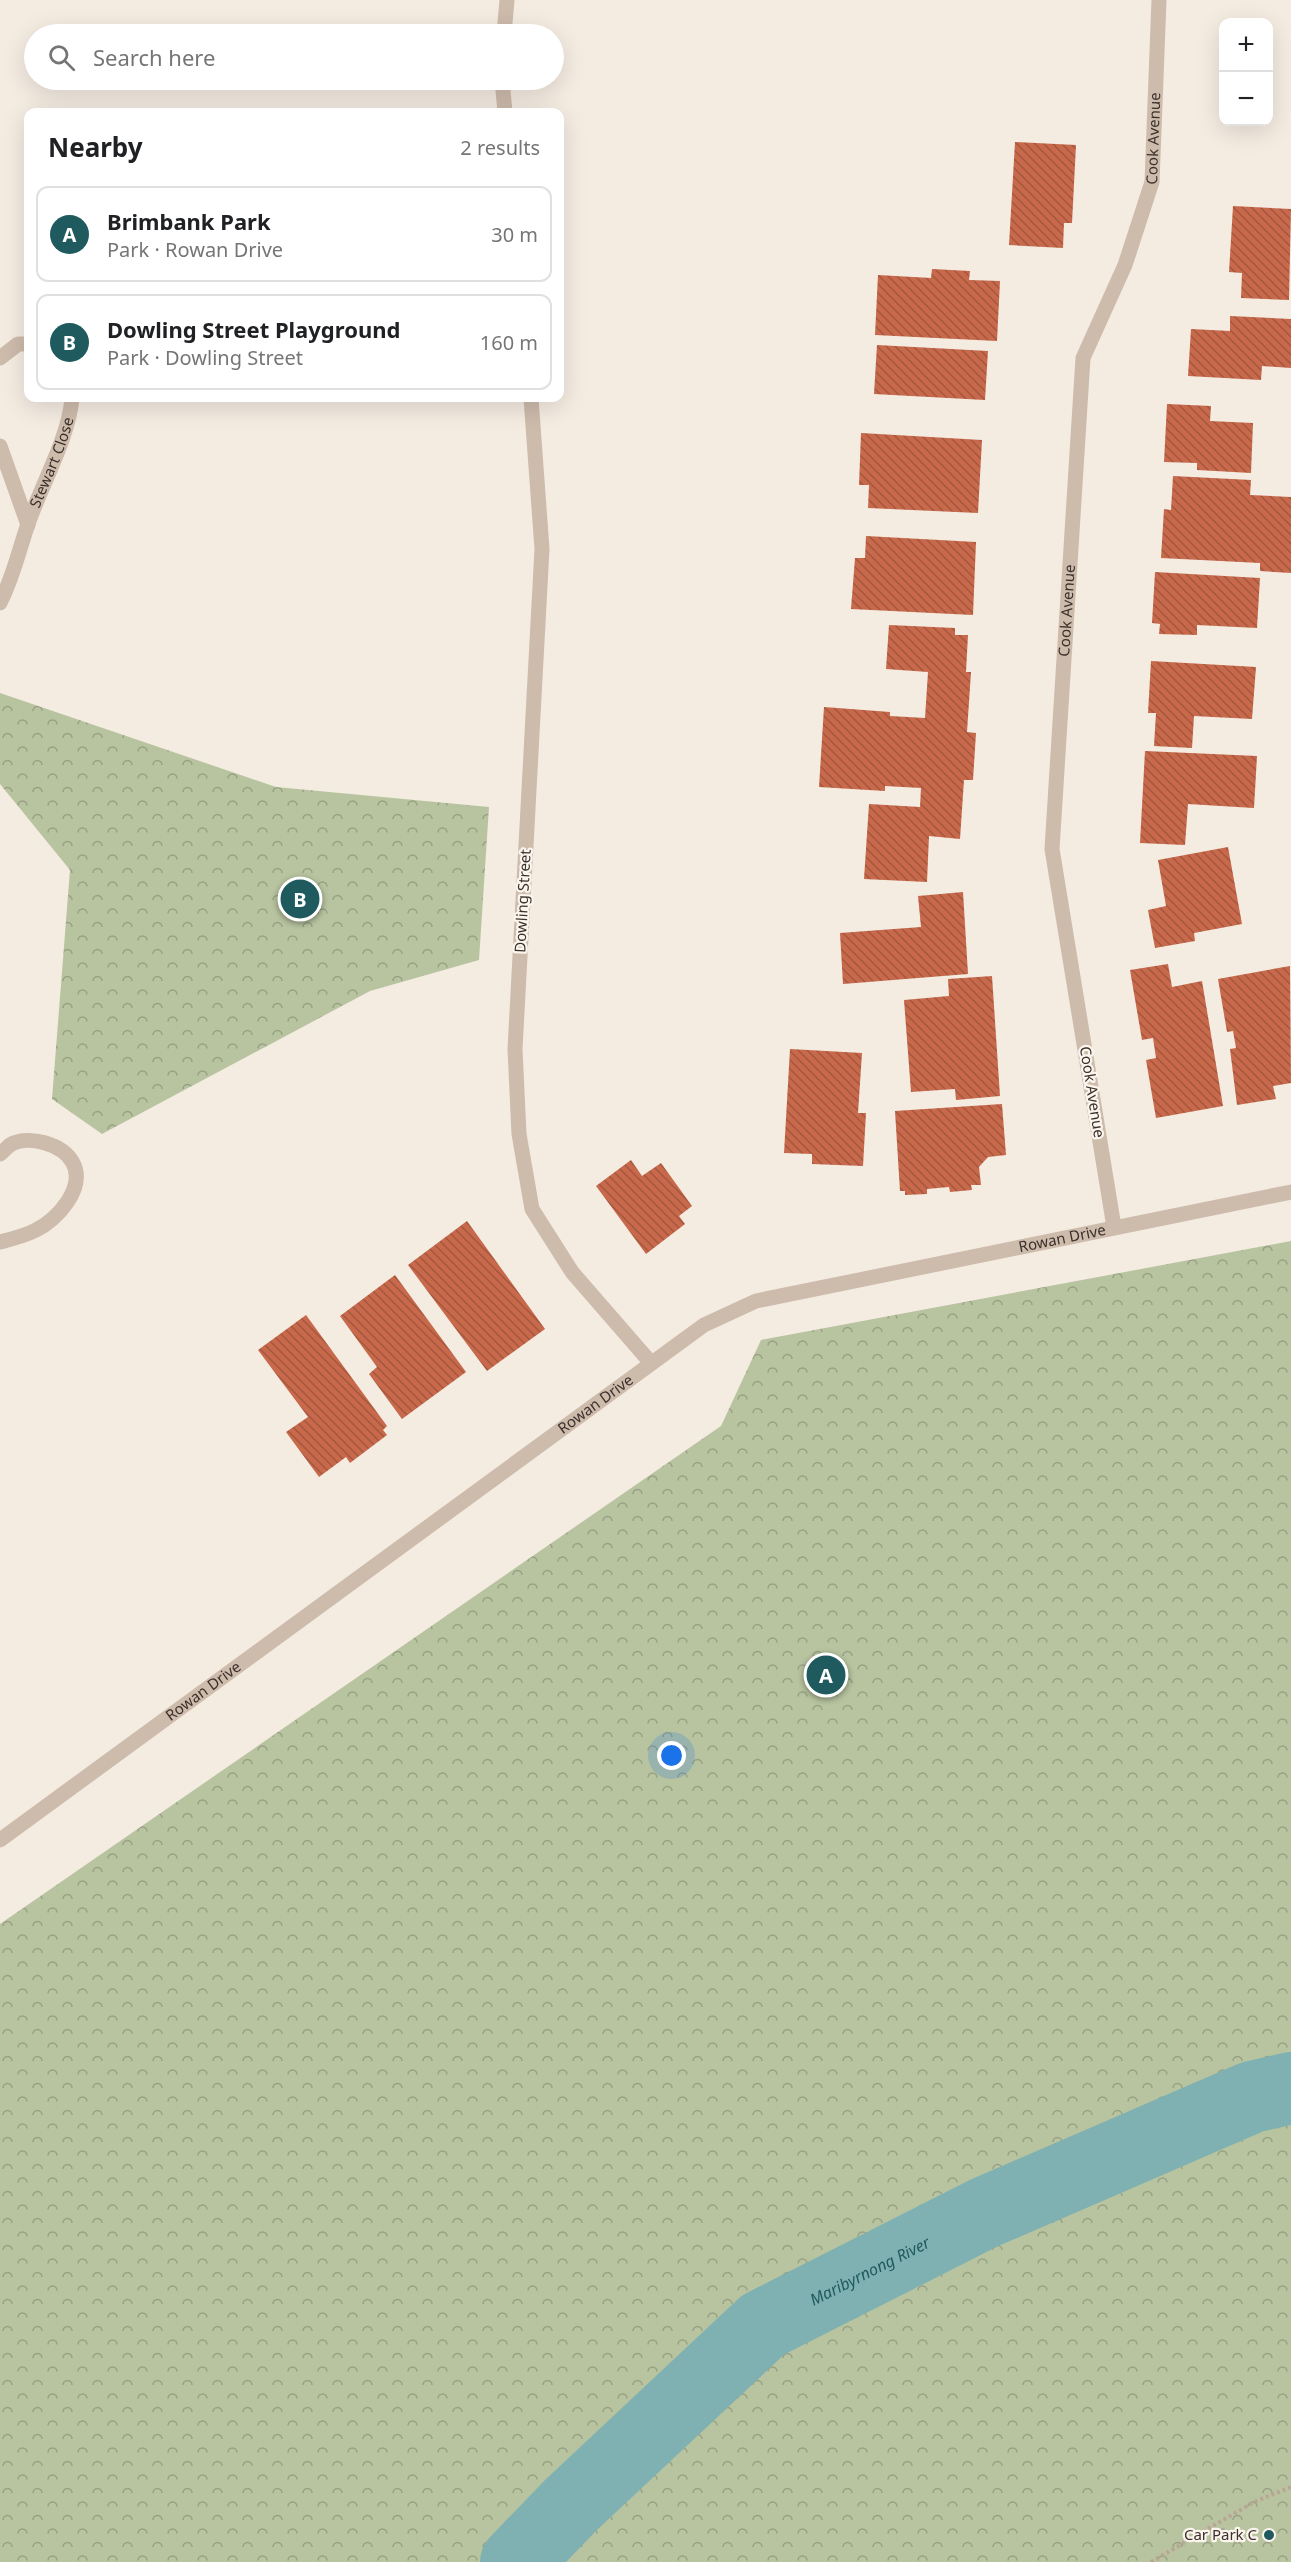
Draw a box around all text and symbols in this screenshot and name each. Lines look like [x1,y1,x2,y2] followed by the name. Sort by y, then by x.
[1219,18,1273,126] map controls
[1219,18,1273,72] button: +
[24,24,564,90] search box
[45,41,78,74] icon: search
[93,42,215,72] text: Search here
[1219,72,1273,126] button: −
[1141,92,1164,185] street label: Cook Avenue
[48,129,143,165] text: Nearby
[460,134,540,161] text: 2 results
[107,206,271,236] text: Brimbank Park
[63,221,76,248] text: A
[491,221,538,248] text: 30 m
[107,236,283,263] text: Park · Rowan Drive
[107,314,400,344] text: Dowling Street Playground
[63,329,76,356] text: B
[480,329,538,356] text: 160 m
[107,344,303,371] text: Park · Dowling Street
[24,415,78,510] street label: Stewart Close
[1053,564,1079,657] street label: Cook Avenue
[509,848,535,953] street label: Dowling Street
[280,876,320,922] pin: B
[1076,1045,1110,1139] street label: Cook Avenue
[1017,1219,1107,1256] street label: Rowan Drive
[553,1369,637,1438] street label: Rowan Drive
[806,1652,846,1698] pin: A
[161,1656,244,1725] street label: Rowan Drive
[657,1741,686,1770] your location
[806,2231,934,2311] water label: Maribyrnong River
[1184,2524,1258,2544] place label: Car Park C
[1262,2528,1276,2542] marker: Car Park C

